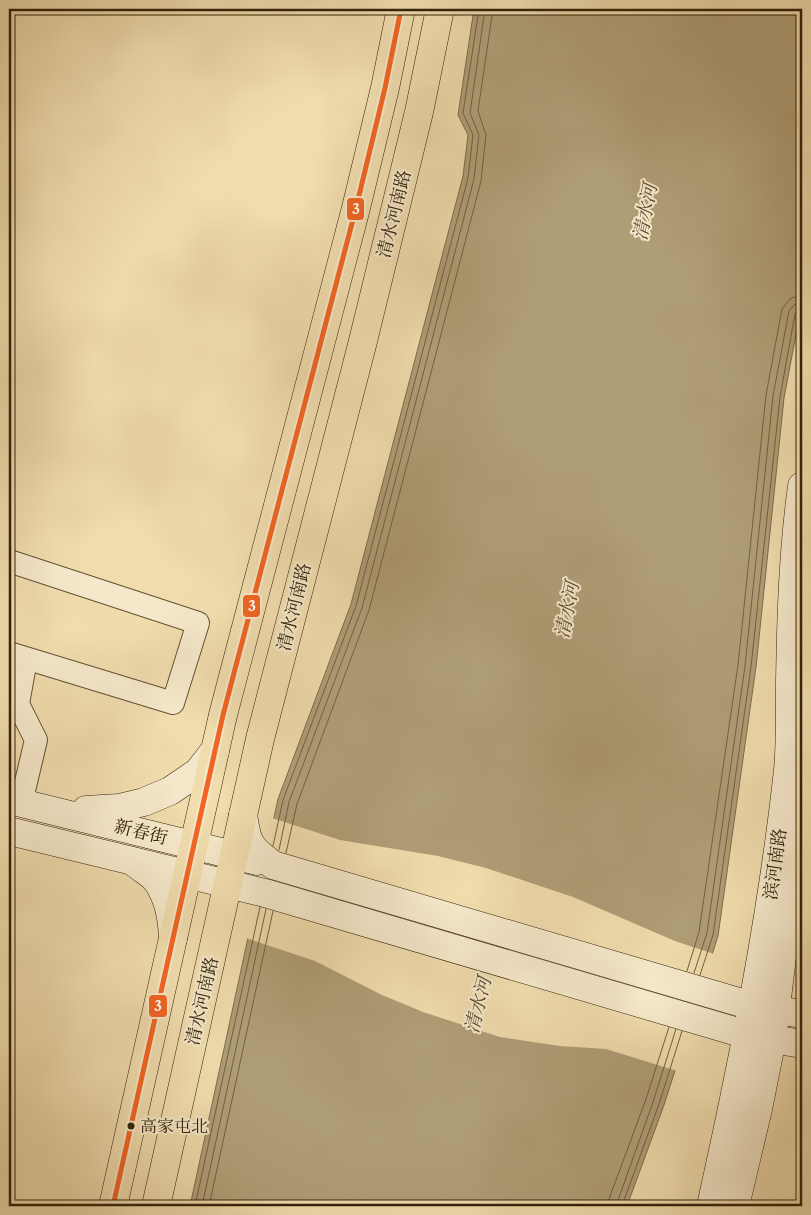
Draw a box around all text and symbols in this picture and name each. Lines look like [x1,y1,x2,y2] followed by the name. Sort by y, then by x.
[372,168,416,260] street label: 清水河南路
[628,179,662,242] water label: 清水河
[346,197,365,221] line badge: 3
[352,200,360,218] text: 3
[272,561,316,653] street label: 清水河南路
[550,577,584,640] water label: 清水河
[242,594,261,618] line badge: 3
[248,597,256,615] text: 3
[112,815,170,849] street label: 新春街
[759,827,791,901] street label: 滨河南路
[181,955,223,1047] street label: 清水河南路
[460,972,497,1035] water label: 清水河
[148,994,168,1018] line badge: 3
[154,997,162,1015] text: 3
[140,1116,208,1136] place label: 高家屯北
[126,1121,136,1131] marker: 高家屯北

